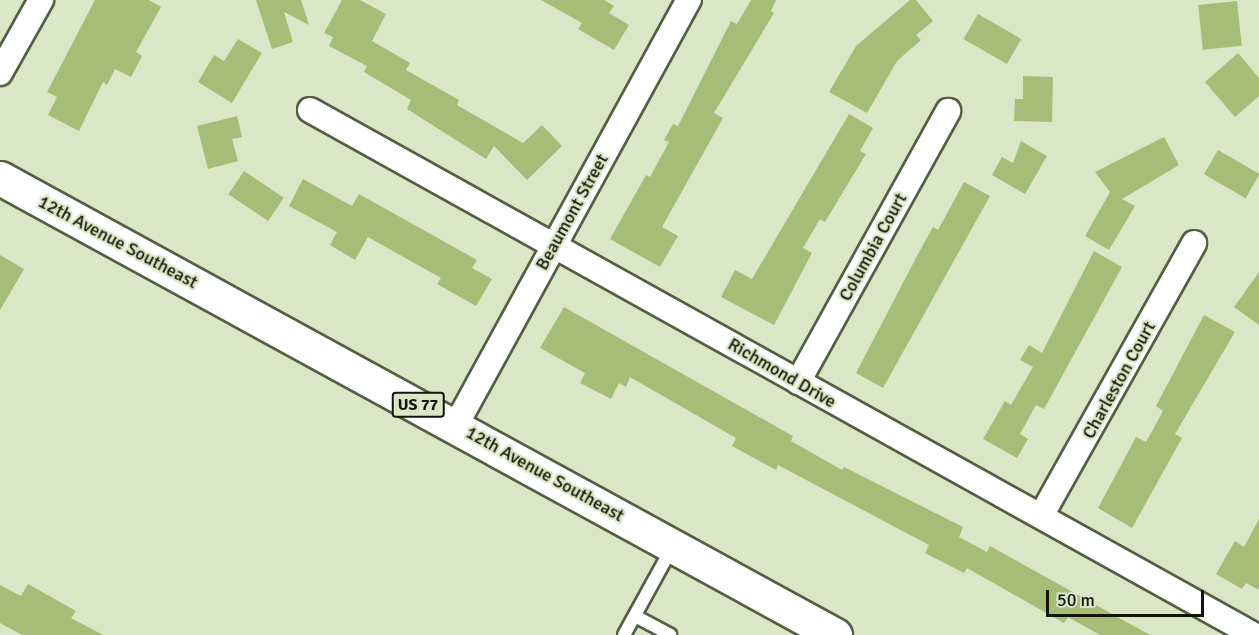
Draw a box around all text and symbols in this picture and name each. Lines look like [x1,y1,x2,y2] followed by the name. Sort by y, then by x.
[531,150,613,274] street label: Beaumont Street
[834,189,912,305] street label: Columbia Court
[35,191,201,293] street label: 12th Avenue Southeast
[1078,318,1160,442] street label: Charleston Court
[724,333,840,413] street label: Richmond Drive
[391,392,445,418] road number: US 77
[462,422,628,526] street label: 12th Avenue Southeast
[1049,578,1206,616] scale bar
[1057,589,1095,611] text: 50 m

